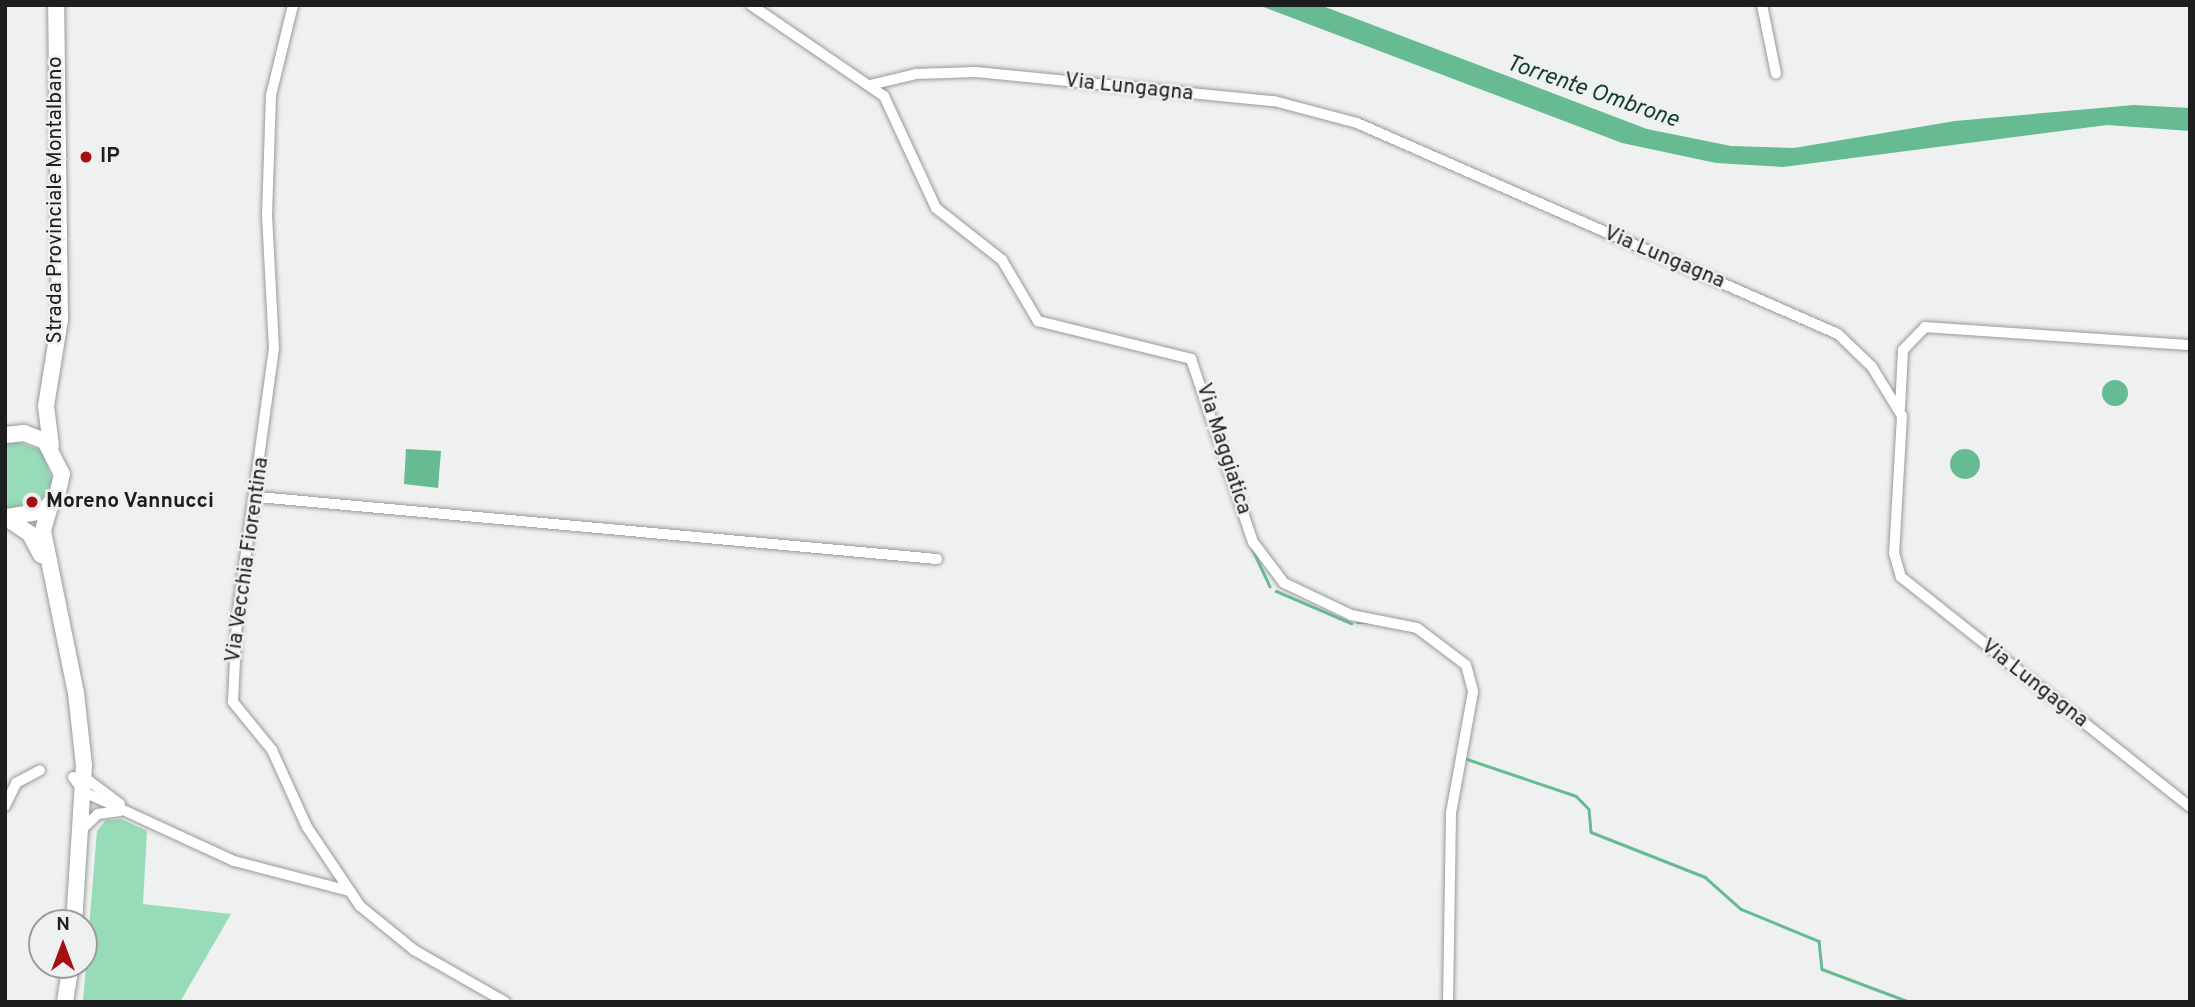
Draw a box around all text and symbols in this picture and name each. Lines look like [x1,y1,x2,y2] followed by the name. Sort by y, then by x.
[1502,51,1682,135] water label: Torrente Ombrone
[43,56,69,344] street label: Strada Provinciale Montalbano
[1063,69,1195,107] street label: Via Lungagna
[100,144,120,170] place label: IP
[78,149,94,165] marker: IP
[1600,221,1728,295] street label: Via Lungagna
[1190,380,1256,518] street label: Via Maggiatica
[221,455,275,665] street label: Via Vecchia Fiorentina
[46,489,215,515] place label: Moreno Vannucci
[24,494,40,510] marker: Moreno Vannucci
[1975,634,2093,734] street label: Via Lungagna
[28,909,98,979] north arrow
[56,913,70,937] text: N

